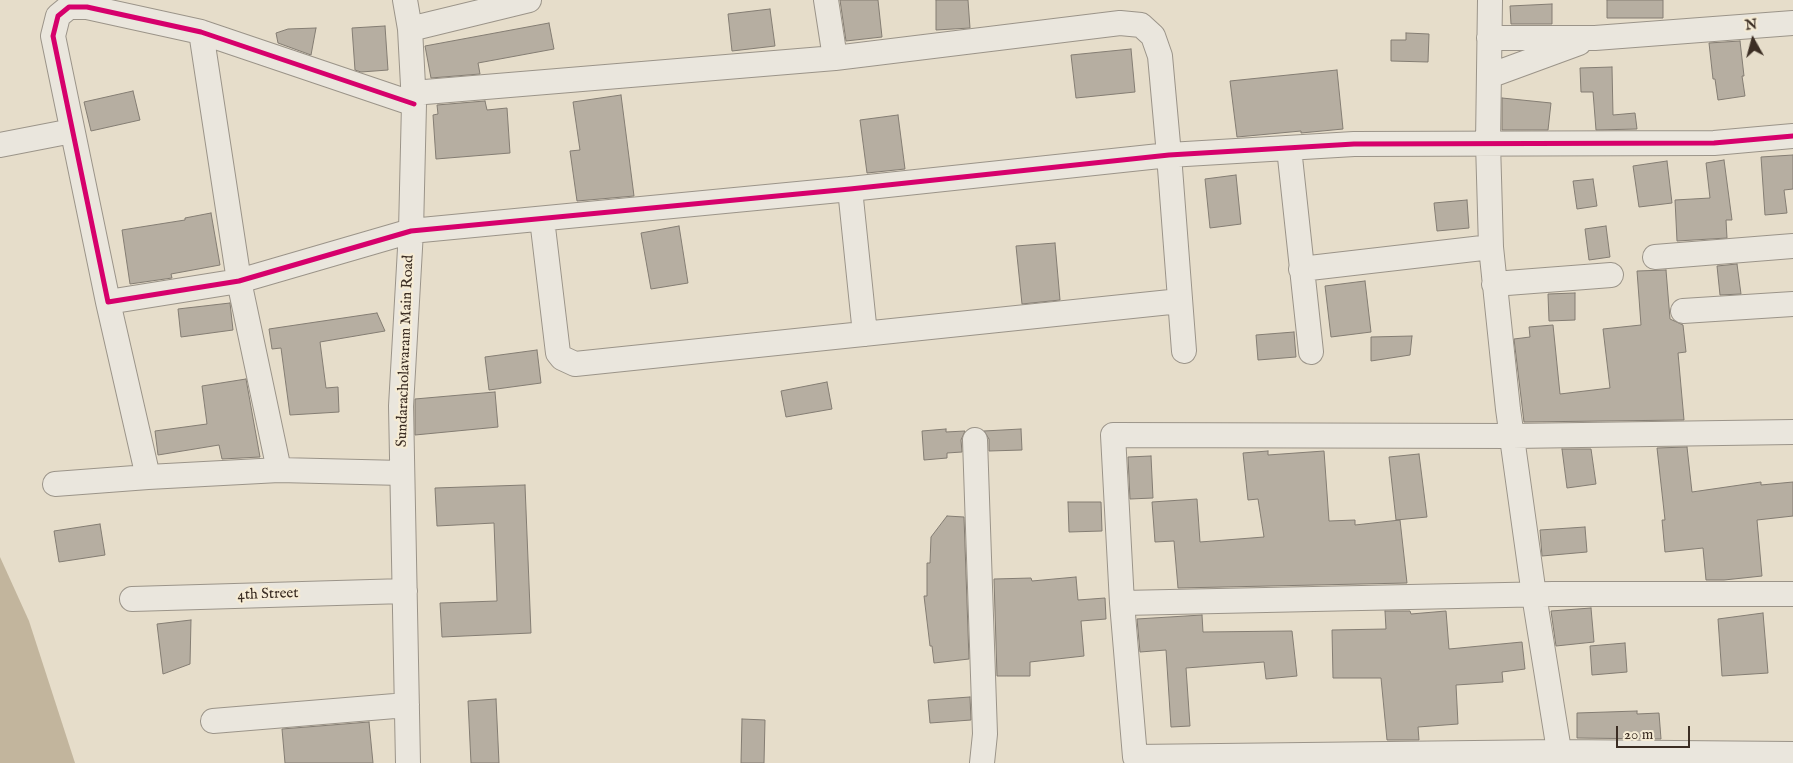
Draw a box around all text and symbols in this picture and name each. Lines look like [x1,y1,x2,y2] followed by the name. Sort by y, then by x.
[1728,15,1778,65] north arrow
[1744,15,1758,35] text: N
[394,255,418,447] street label: Sundaracholavaram Main Road
[237,585,299,605] street label: 4th Street
[1618,716,1692,748] scale bar
[1624,725,1653,744] text: 20 m

